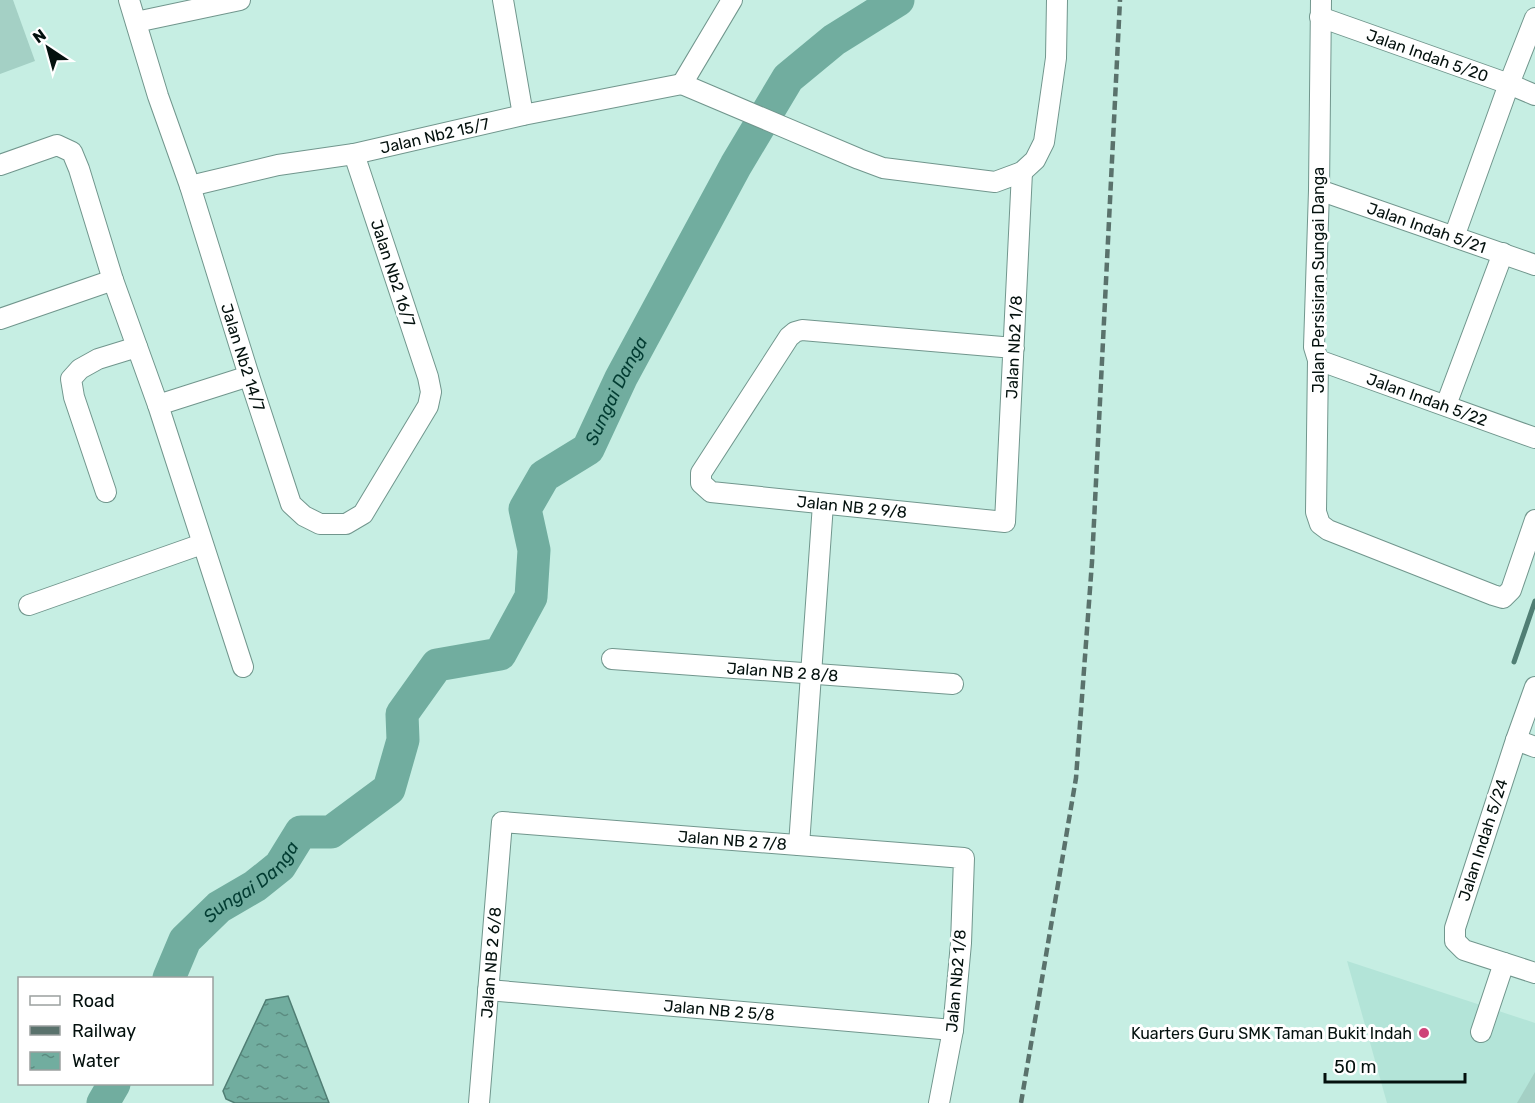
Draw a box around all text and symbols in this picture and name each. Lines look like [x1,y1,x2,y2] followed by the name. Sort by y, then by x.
[18,18,78,78] north arrow
[29,25,50,47] text: N
[1364,25,1491,85] street label: Jalan Indah 5/20
[378,114,491,157] street label: Jalan Nb2 15/7
[1309,167,1328,393] street label: Jalan Persisiran Sungai Danga
[1365,198,1489,257] street label: Jalan Indah 5/21
[367,217,419,329] street label: Jalan Nb2 16/7
[1001,295,1026,399] street label: Jalan Nb2 1/8
[217,301,269,413] street label: Jalan Nb2 14/7
[580,332,653,449] water label: Sungai Danga
[1364,369,1490,430] street label: Jalan Indah 5/22
[796,491,908,521] street label: Jalan NB 2 9/8
[726,658,839,685] street label: Jalan NB 2 8/8
[1454,776,1512,904] street label: Jalan Indah 5/24
[677,826,788,854] street label: Jalan NB 2 7/8
[199,837,304,927] water label: Sungai Danga
[476,906,505,1019] street label: Jalan NB 2 6/8
[942,929,970,1033] street label: Jalan Nb2 1/8
[18,977,213,1085] legend
[72,990,115,1012] text: Road
[663,996,775,1024] street label: Jalan NB 2 5/8
[72,1020,136,1042] text: Railway
[1131,1024,1412,1043] place label: Kuarters Guru SMK Taman Bukit Indah
[1417,1026,1431,1040] marker: Kuarters Guru SMK Taman Bukit Indah
[1325,1046,1464,1084] scale bar
[72,1050,120,1072] text: Water
[1334,1056,1377,1078] text: 50 m

